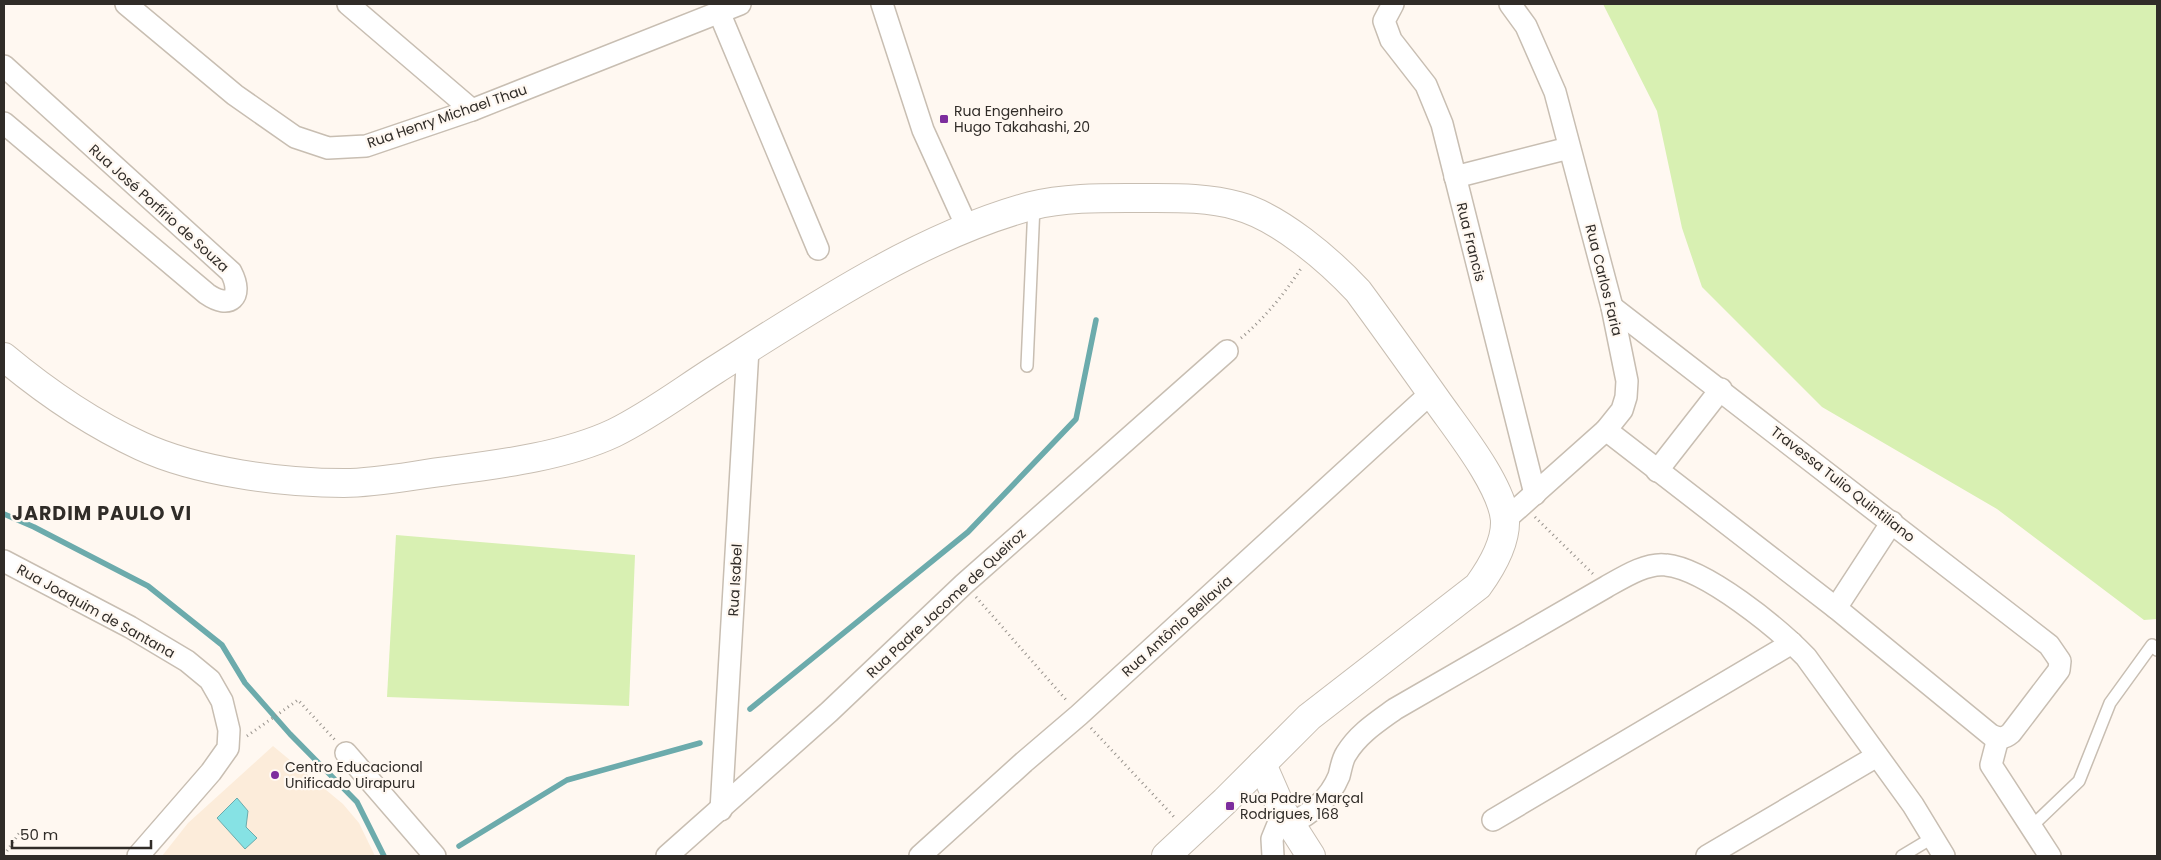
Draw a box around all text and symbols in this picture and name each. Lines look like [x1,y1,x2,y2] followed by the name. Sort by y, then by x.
[364,79,530,153] street label: Rua Henry Michael Thau
[954,101,1090,137] place label: Rua Engenheiro Hugo Takahashi, 20
[938,113,950,125] marker: Rua Engenheiro Hugo Takahashi, 20
[85,140,233,276] street label: Rua José Porfírio de Souza
[1452,200,1490,284] street label: Rua Francis
[1580,222,1628,338] street label: Rua Carlos Faria
[1767,421,1919,547] street label: Travessa Tulio Quintiliano
[12,500,192,527] district label: JARDIM PAULO VI
[862,524,1030,682] street label: Rua Padre Jacome de Queiroz
[723,543,747,617] street label: Rua Isabel
[13,559,179,663] street label: Rua Joaquim de Santana
[1117,571,1237,681] street label: Rua Antônio Bellavia
[285,757,423,793] place label: Centro Educacional Unificado Uirapuru
[269,769,281,781] marker: Centro Educacional Unificado Uirapuru
[1240,788,1364,824] place label: Rua Padre Marçal Rodrigues, 168
[1224,800,1236,812] marker: Rua Padre Marçal Rodrigues, 168
[12,818,151,850] scale bar
[20,824,58,845] text: 50 m

